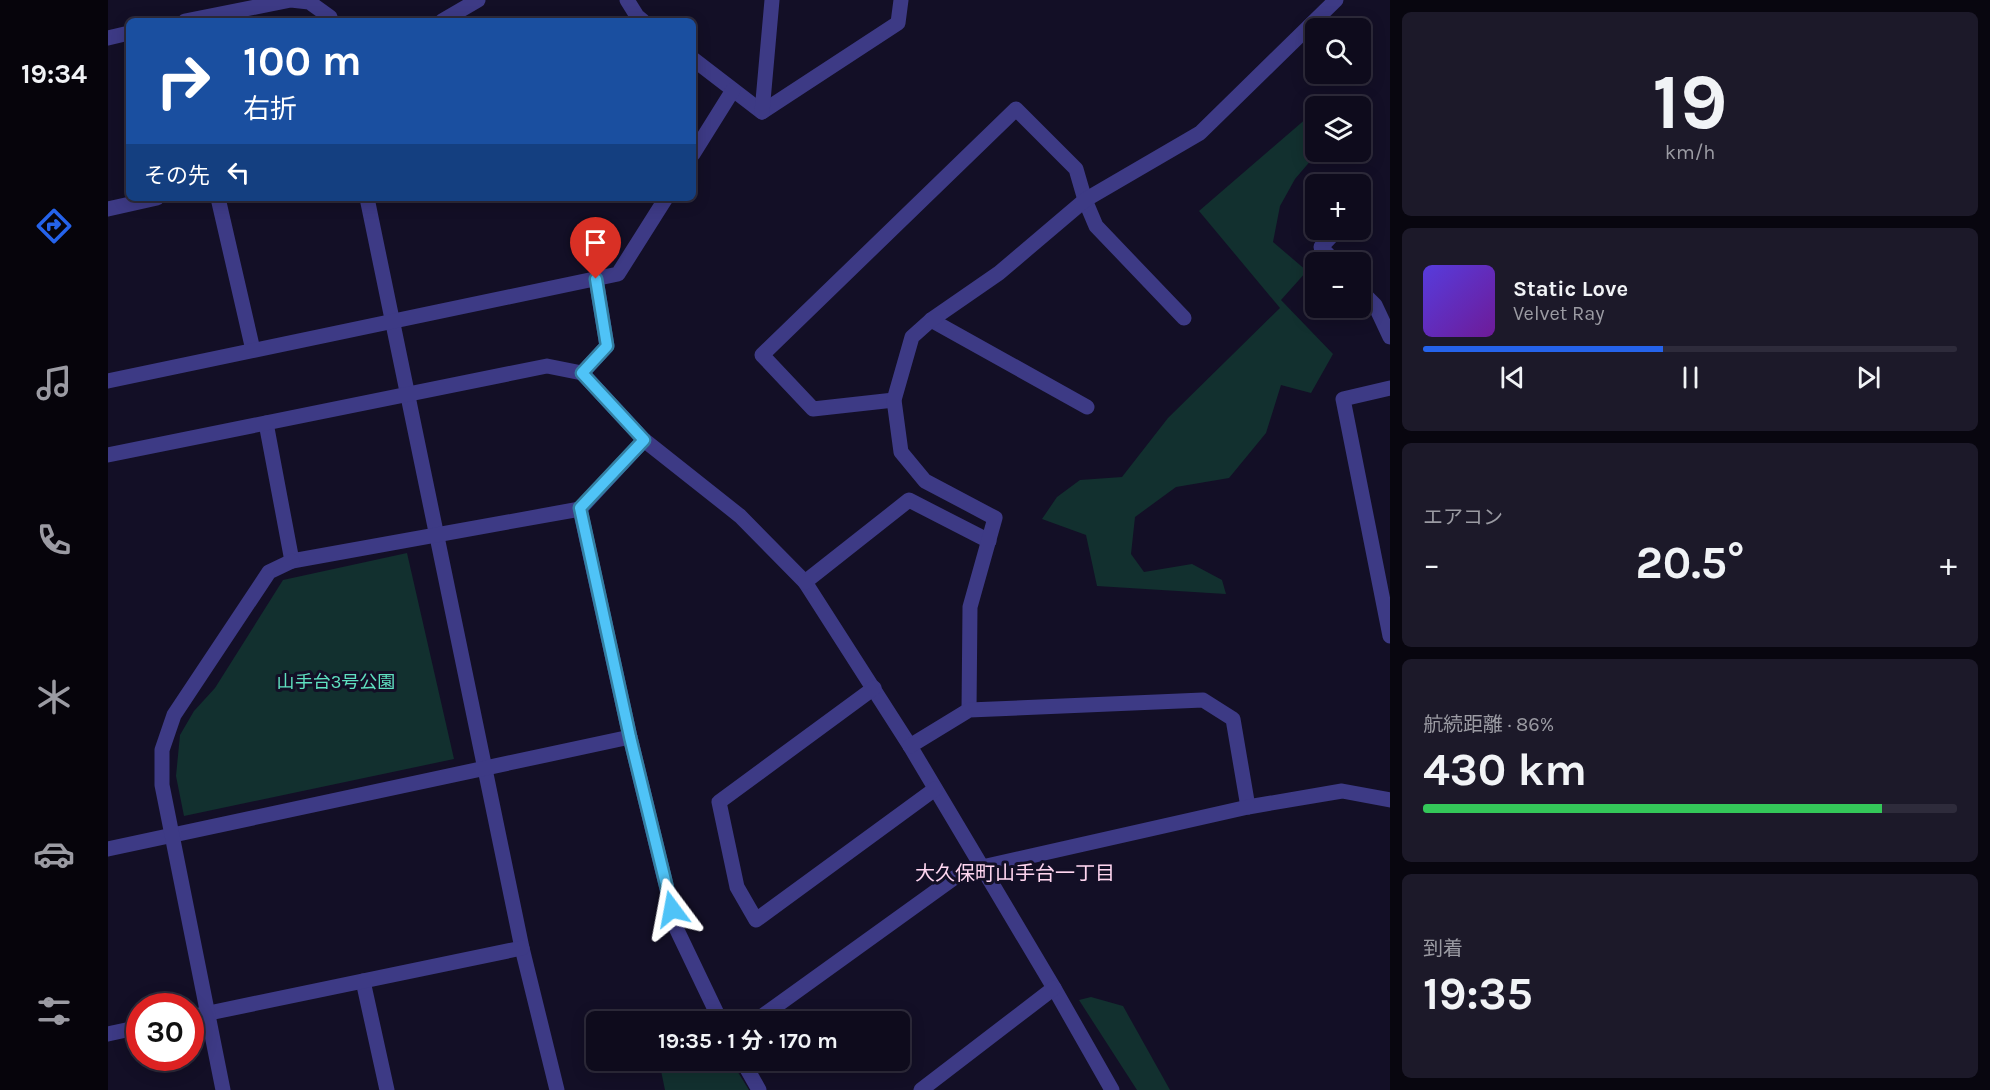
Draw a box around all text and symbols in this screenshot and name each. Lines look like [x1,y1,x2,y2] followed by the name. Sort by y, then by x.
[1305,18,1371,318] map controls
[1305,18,1371,84] button: search
[243,36,362,86] text: 100 m
[144,42,222,120] icon: right
[1652,56,1728,148] text: 19
[21,58,87,90] text: 19:34
[243,93,297,125] text: 右折
[1305,96,1371,162] button: layers
[1665,141,1715,164] text: km/h
[222,156,255,189] icon: left
[144,163,210,189] text: その先
[1305,174,1371,240] button: +
[33,205,75,247] icon: directions
[570,217,621,279] pin
[579,226,612,259] icon: arrive
[1305,252,1371,318] button: −
[1513,276,1628,302] text: Static Love
[1513,302,1605,325] text: Velvet Ray
[1496,361,1529,394] icon: previous
[1674,361,1707,394] icon: pause
[1852,361,1885,394] icon: next
[33,362,75,404] icon: music
[1423,506,1503,529] text: エアコン
[33,519,75,561] icon: phone
[1635,537,1745,589] text: 20.5°
[1423,545,1440,583] text: −
[1940,545,1957,583] text: +
[277,671,395,693] park label: 山手台3号公園
[33,676,75,718] icon: climate
[1423,713,1554,736] text: 航続距離 · 86%
[1423,744,1587,796] text: 430 km
[33,833,75,875] icon: car
[915,862,1115,885] district label: 大久保町山手台一丁目
[640,877,704,941] position arrow
[1423,937,1463,960] text: 到着
[1423,968,1533,1020] text: 19:35
[33,990,75,1032] icon: filters
[126,993,204,1071] speed limit sign: 30
[658,1028,838,1054] text: 19:35 · 1 分 · 170 m

